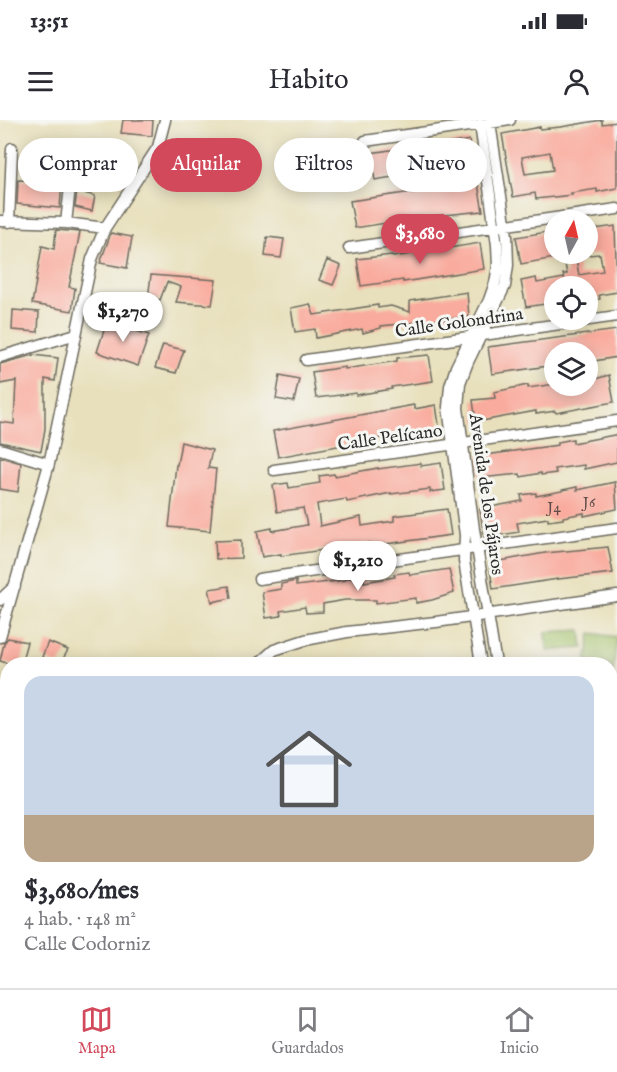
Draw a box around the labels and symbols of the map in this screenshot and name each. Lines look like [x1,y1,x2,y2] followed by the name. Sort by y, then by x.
[544,210,598,264] north arrow
[371,214,469,265] pin: $3,680
[74,292,172,343] pin: $1,270
[394,303,525,344] street label: Calle Golondrina
[463,411,508,576] street label: Avenida de los Pájaros
[336,420,444,457] street label: Calle Pelícano
[581,493,596,512] house number: J6
[545,498,561,517] house number: J4
[309,541,407,592] pin: $1,210

